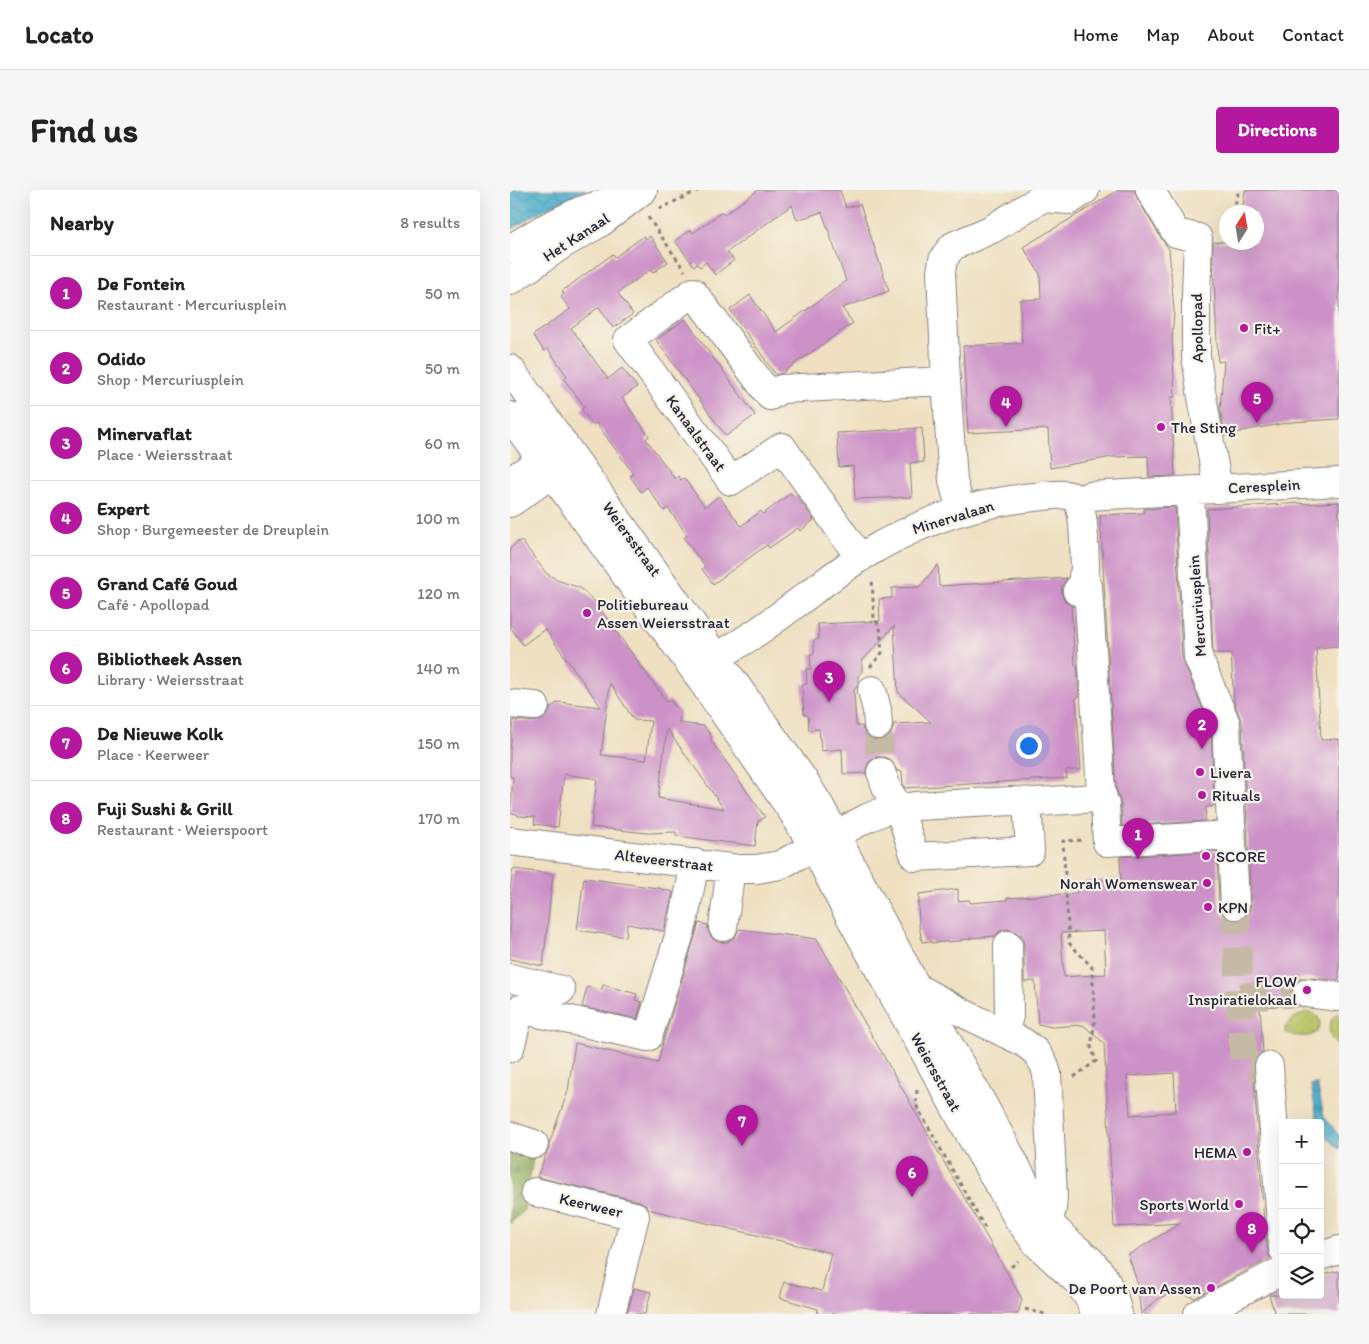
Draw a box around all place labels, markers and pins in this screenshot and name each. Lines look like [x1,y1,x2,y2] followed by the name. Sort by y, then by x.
[1254,319,1281,338] place label: Fit+
[1238,322,1250,334] marker: Fit+
[1241,382,1273,423] pin: 5
[990,386,1022,427] pin: 4
[1171,418,1237,437] place label: The Sting
[1155,421,1167,433] marker: The Sting
[597,595,730,632] place label: Politiebureau Assen Weiersstraat
[581,607,593,619] marker: Politiebureau Assen Weiersstraat
[813,661,845,702] pin: 3
[1186,708,1218,749] pin: 2
[1210,763,1252,782] place label: Livera
[1194,766,1206,778] marker: Livera
[1212,786,1261,805] place label: Rituals
[1196,789,1208,801] marker: Rituals
[1122,818,1154,859] pin: 1
[1216,847,1266,866] place label: SCORE
[1200,850,1212,862] marker: SCORE
[1060,874,1198,893] place label: Norah Womenswear
[1201,877,1213,889] marker: Norah Womenswear
[1218,898,1248,917] place label: KPN
[1202,901,1214,913] marker: KPN
[1188,972,1297,1009] place label: FLOW Inspiratielokaal
[1301,984,1313,996] marker: FLOW Inspiratielokaal
[726,1105,758,1146] pin: 7
[1194,1143,1237,1162] place label: HEMA
[1241,1146,1253,1158] marker: HEMA
[896,1156,928,1197] pin: 6
[1139,1195,1229,1214] place label: Sports World
[1233,1198,1245,1210] marker: Sports World
[1236,1212,1268,1253] pin: 8
[1068,1279,1201,1298] place label: De Poort van Assen
[1205,1282,1217,1294] marker: De Poort van Assen

